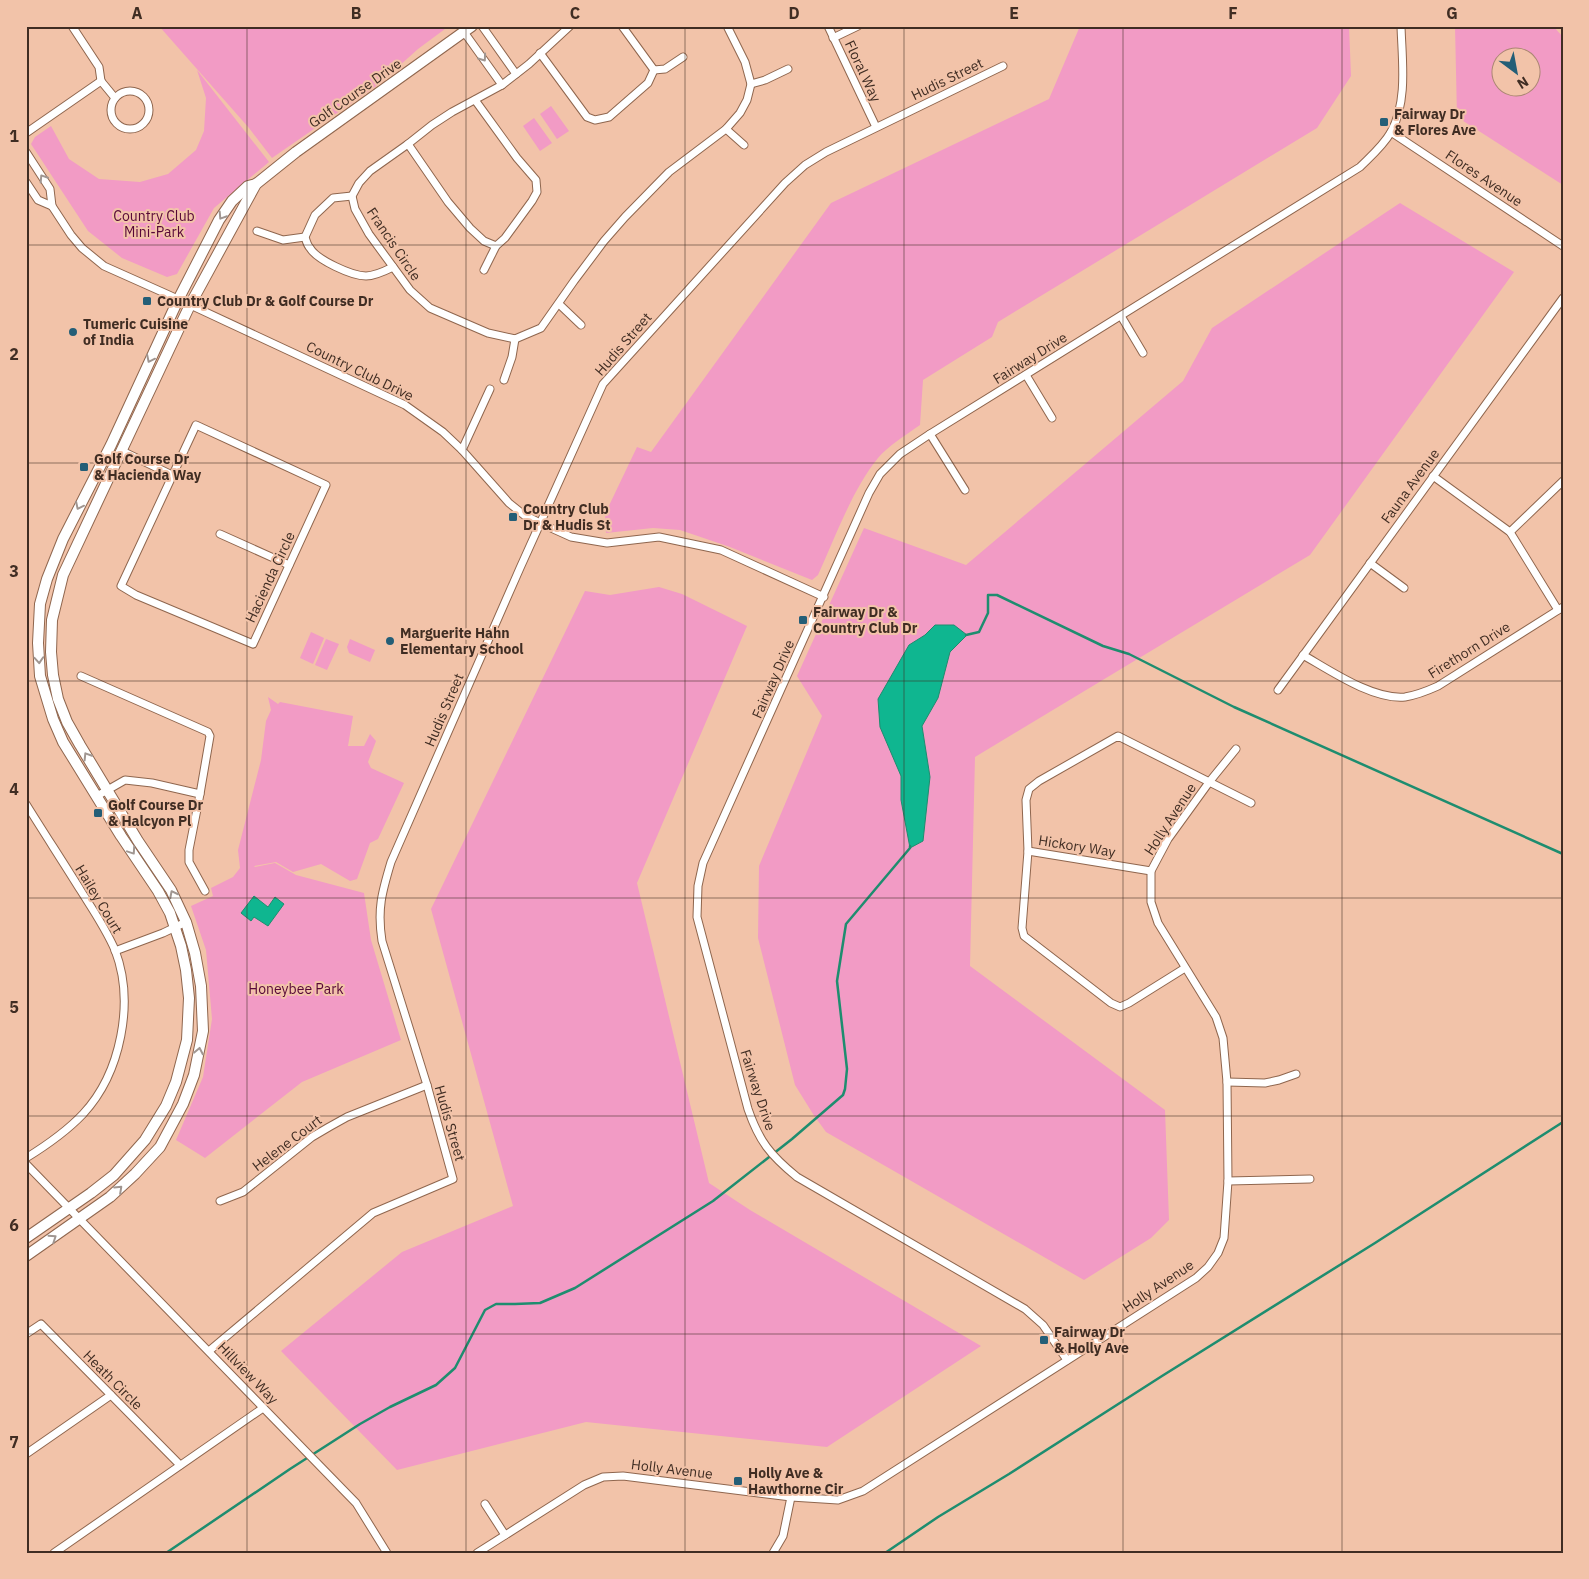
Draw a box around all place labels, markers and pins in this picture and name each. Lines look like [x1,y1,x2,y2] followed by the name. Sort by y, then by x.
[1394,105,1476,139] place label: Fairway Dr & Flores Ave
[1378,116,1390,128] marker: Fairway Dr & Flores Ave
[157,292,374,310] place label: Country Club Dr & Golf Course Dr
[141,295,153,307] marker: Country Club Dr & Golf Course Dr
[83,315,188,349] place label: Tumeric Cuisine of India
[67,326,79,338] marker: Tumeric Cuisine of India
[94,450,202,484] place label: Golf Course Dr & Hacienda Way
[78,461,90,473] marker: Golf Course Dr & Hacienda Way
[523,500,611,534] place label: Country Club Dr & Hudis St
[507,511,519,523] marker: Country Club Dr & Hudis St
[813,603,918,637] place label: Fairway Dr & Country Club Dr
[797,614,809,626] marker: Fairway Dr & Country Club Dr
[400,624,524,658] place label: Marguerite Hahn Elementary School
[384,635,396,647] marker: Marguerite Hahn Elementary School
[108,796,204,830] place label: Golf Course Dr & Halcyon Pl
[92,807,104,819] marker: Golf Course Dr & Halcyon Pl
[1054,1323,1129,1357] place label: Fairway Dr & Holly Ave
[1038,1334,1050,1346] marker: Fairway Dr & Holly Ave
[748,1464,844,1498] place label: Holly Ave & Hawthorne Cir
[732,1475,744,1487] marker: Holly Ave & Hawthorne Cir

